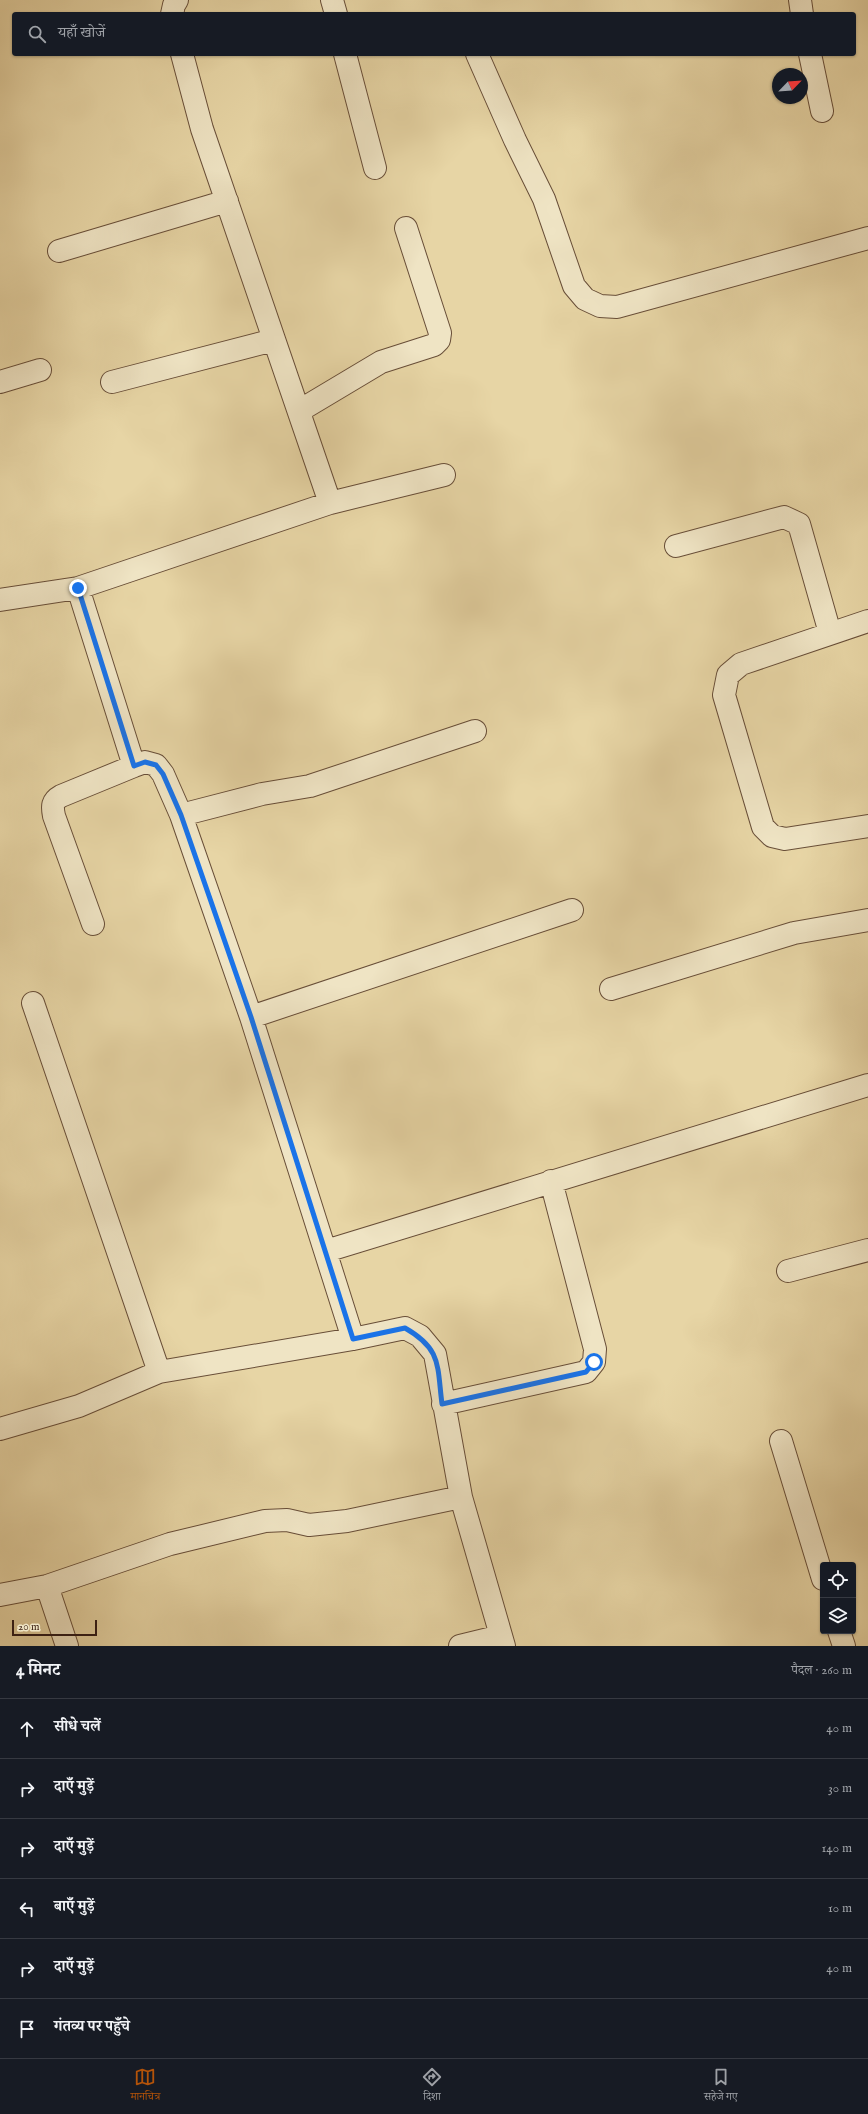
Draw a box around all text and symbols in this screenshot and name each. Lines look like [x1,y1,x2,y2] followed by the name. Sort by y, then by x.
[12,12,856,56] search box
[26,23,48,45] icon: search
[58,23,105,42] text: यहाँ खोजें
[772,68,808,104] north arrow
[69,579,87,597] route end
[585,1353,603,1371] route start
[820,1562,856,1634] map controls
[820,1562,856,1598] button: locate
[820,1598,856,1634] button: layers
[12,1618,97,1637] scale bar
[18,1620,39,1634] text: 20 m
[16,1660,60,1681] text: 4 मिनट
[791,1662,852,1679] text: पैदल · 260 m
[54,1717,101,1736] text: सीधे चलें
[16,1718,38,1740] icon: ahead
[826,1720,852,1737] text: 40 m
[54,1777,94,1796] text: दाएँ मुड़ें
[16,1778,38,1800] icon: right
[828,1780,852,1797] text: 30 m
[54,1837,94,1856] text: दाएँ मुड़ें
[16,1838,38,1860] icon: right
[822,1840,852,1857] text: 140 m
[54,1897,94,1916] text: बाएँ मुड़ें
[16,1898,38,1920] icon: left
[828,1900,852,1917] text: 10 m
[54,1957,94,1976] text: दाएँ मुड़ें
[16,1958,38,1980] icon: right
[826,1960,852,1977] text: 40 m
[54,2017,130,2036] text: गंतव्य पर पहुँचे
[16,2018,38,2040] icon: arrive
[130,2066,160,2107] tab: मानचित्र
[421,2066,443,2107] tab: दिशा
[704,2066,738,2107] tab: सहेजे गए

